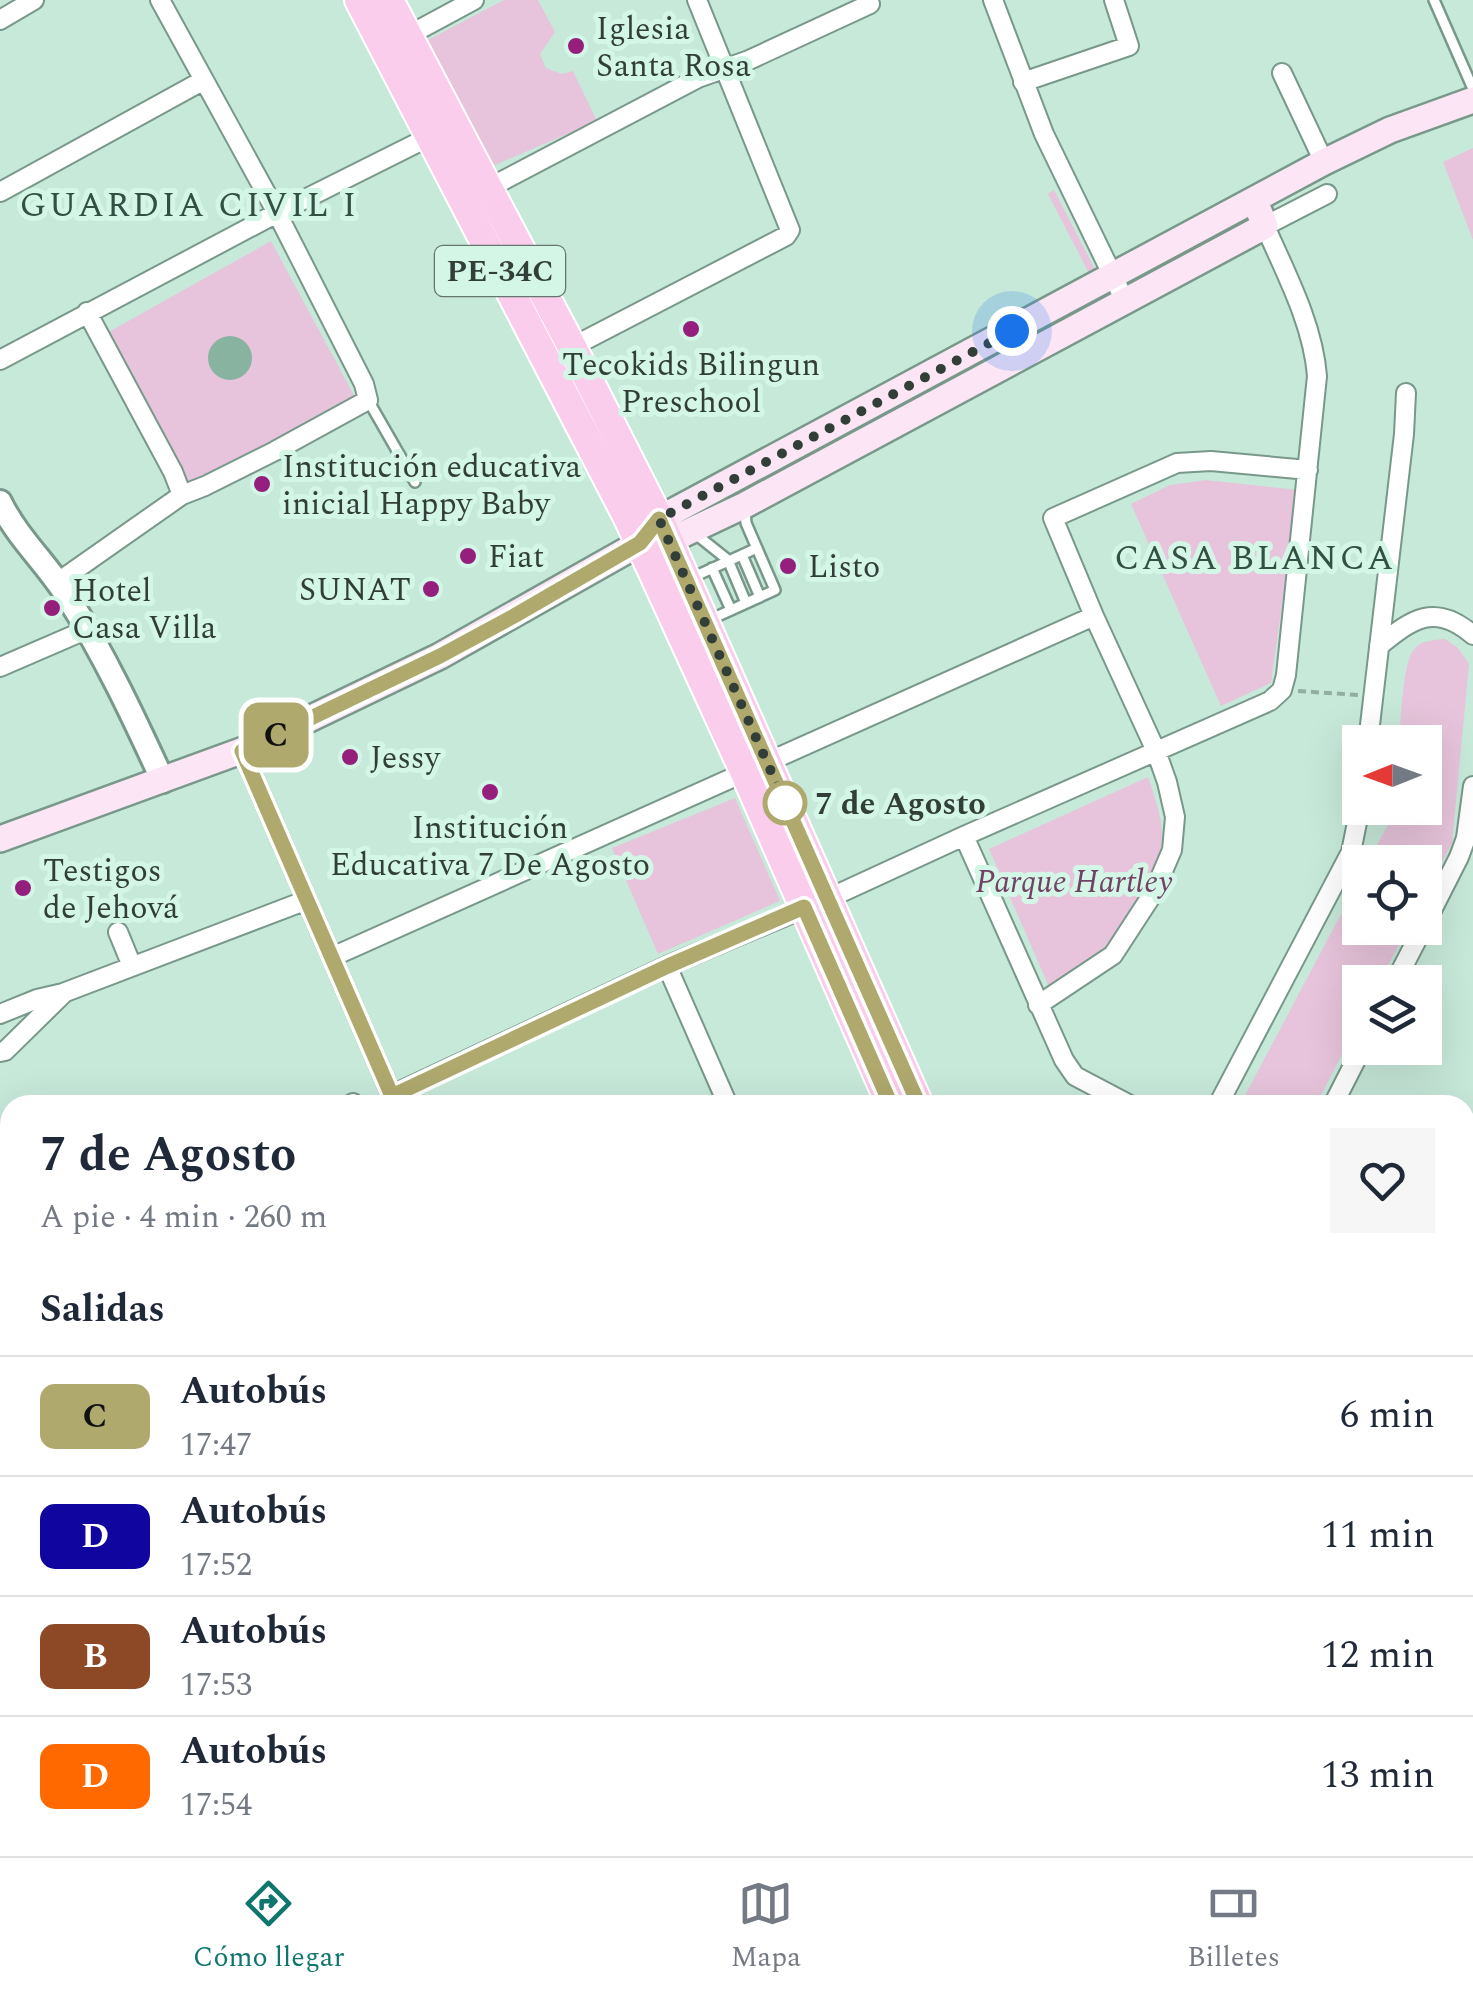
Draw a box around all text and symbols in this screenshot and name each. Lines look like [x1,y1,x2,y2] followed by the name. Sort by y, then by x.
[596,5,751,91] place label: Iglesia Santa Rosa
[565,35,587,57] marker: Iglesia Santa Rosa
[19,179,359,232] district label: GUARDIA CIVIL I
[435,246,565,296] road number: PE-34C
[987,306,1037,356] your location
[680,318,702,340] marker: Tecokids Bilingun Preschool
[562,341,820,427] place label: Tecokids Bilingun Preschool
[282,443,581,529] place label: Institución educativa inicial Happy Baby
[251,473,273,495] marker: Institución educativa inicial Happy Baby
[1114,532,1396,585] district label: CASA BLANCA
[488,533,544,582] place label: Fiat
[808,543,880,592] place label: Listo
[457,545,479,567] marker: Fiat
[777,555,799,577] marker: Listo
[299,566,411,615] place label: SUNAT
[72,567,217,653] place label: Hotel Casa Villa
[420,578,442,600] marker: SUNAT
[41,597,63,619] marker: Hotel Casa Villa
[244,702,308,768] line badge: C
[264,709,288,762] text: C
[1342,725,1442,825] north arrow
[1342,725,1442,1065] map controls
[370,734,442,783] place label: Jessy
[339,746,361,768] marker: Jessy
[815,780,986,829] place label: 7 de Agosto
[479,781,501,803] marker: Institución Educativa 7 De Agosto
[764,782,806,824] marker: 7 de Agosto
[330,804,650,890] place label: Institución Educativa 7 De Agosto
[1342,845,1442,945] button: locate
[43,847,179,933] place label: Testigos de Jehová
[975,858,1173,907] park label: Parque Hartley
[12,877,34,899] marker: Testigos de Jehová
[1342,965,1442,1065] button: layers
[40,1119,296,1192] text: 7 de Agosto
[1330,1128,1435,1233] button: heart
[40,1193,327,1242] text: A pie · 4 min · 260 m
[40,1281,165,1339] text: Salidas
[180,1363,327,1421] text: Autobús
[1340,1387,1435,1445] text: 6 min
[83,1390,107,1443] text: C
[180,1421,252,1470] text: 17:47
[180,1483,327,1541] text: Autobús
[1321,1507,1435,1565] text: 11 min
[81,1510,109,1563] text: D
[180,1541,252,1590] text: 17:52
[180,1603,327,1661] text: Autobús
[1321,1627,1435,1685] text: 12 min
[83,1630,107,1683] text: B
[180,1661,252,1710] text: 17:53
[180,1723,327,1781] text: Autobús
[1321,1747,1435,1805] text: 13 min
[81,1750,109,1803] text: D
[180,1781,252,1830] text: 17:54
[193,1876,345,1979] tab: Cómo llegar
[731,1876,801,1979] tab: Mapa
[1187,1876,1280,1979] tab: Billetes

